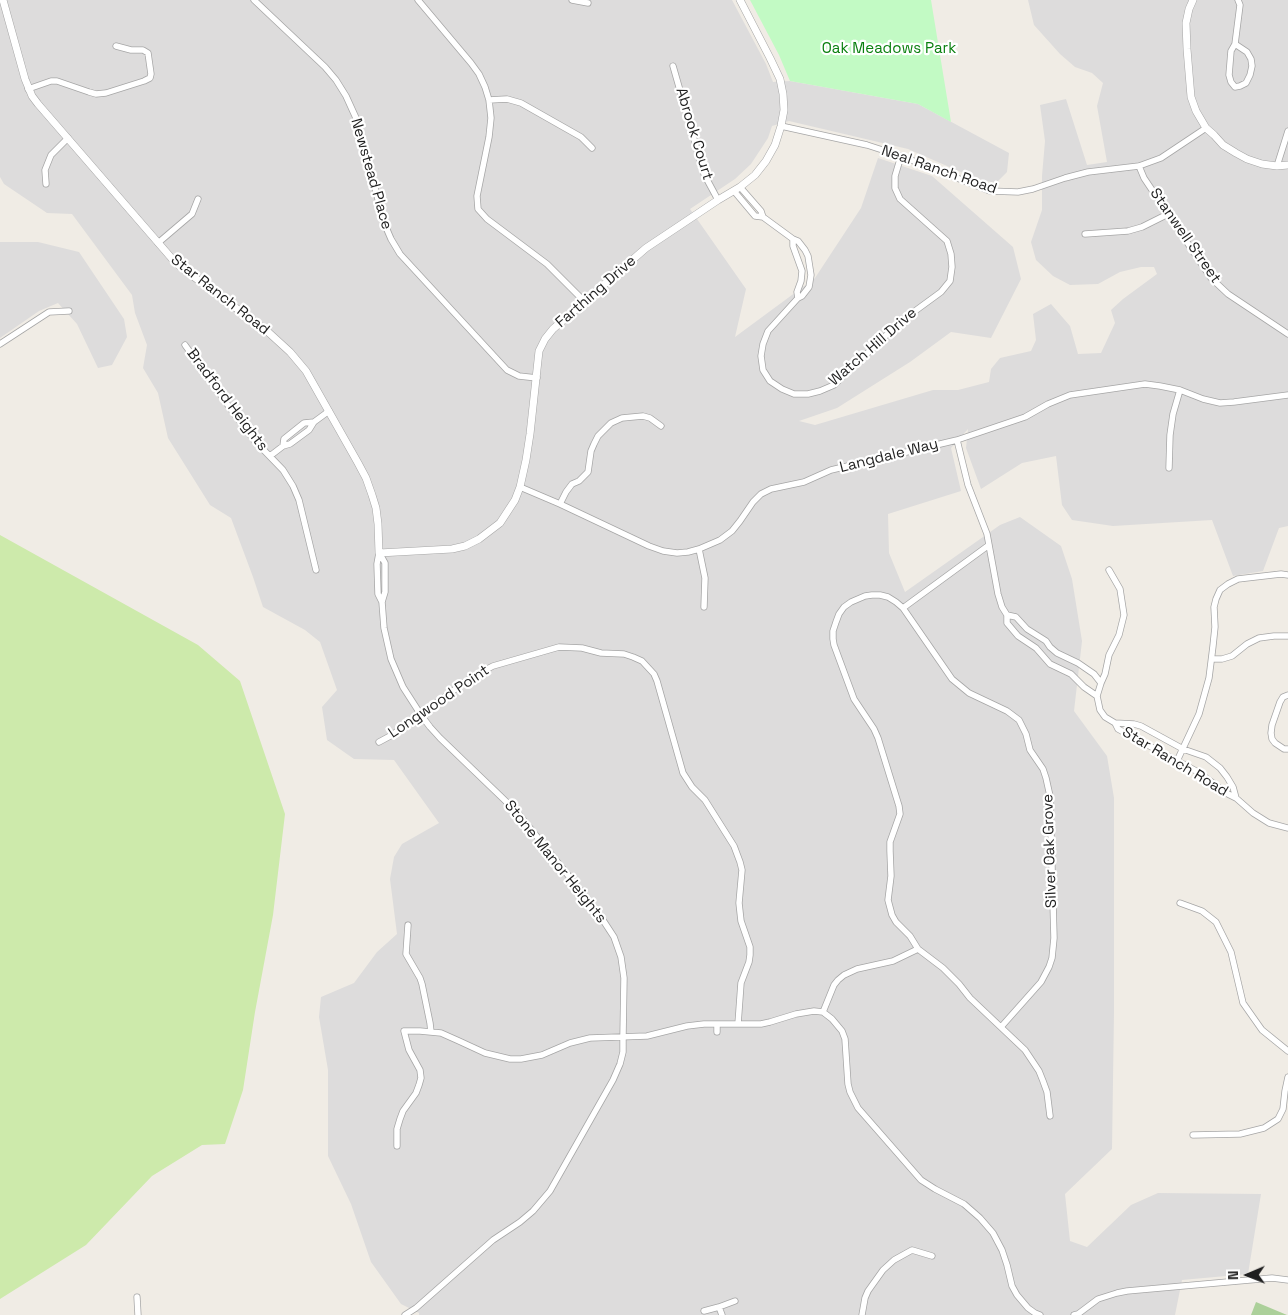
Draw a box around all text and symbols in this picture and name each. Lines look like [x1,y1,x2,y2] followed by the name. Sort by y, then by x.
[822,40,956,58] park label: Oak Meadows Park
[671,86,717,182] street label: Abrook Court
[347,116,395,232] street label: Newstead Place
[879,142,999,198] street label: Neal Ranch Road
[1146,185,1224,287] street label: Stanwell Street
[167,251,273,339] street label: Star Ranch Road
[552,252,640,332] street label: Farthing Drive
[825,304,921,390] street label: Watch Hill Drive
[183,345,271,455] street label: Bradford Heights
[838,435,940,477] street label: Langdale Way
[385,662,493,742] street label: Longwood Point
[1119,723,1231,801] street label: Star Ranch Road
[1039,794,1061,908] street label: Silver Oak Grove
[500,797,610,927] street label: Stone Manor Heights
[1223,1250,1273,1300] north arrow
[1224,1270,1242,1280] text: N

